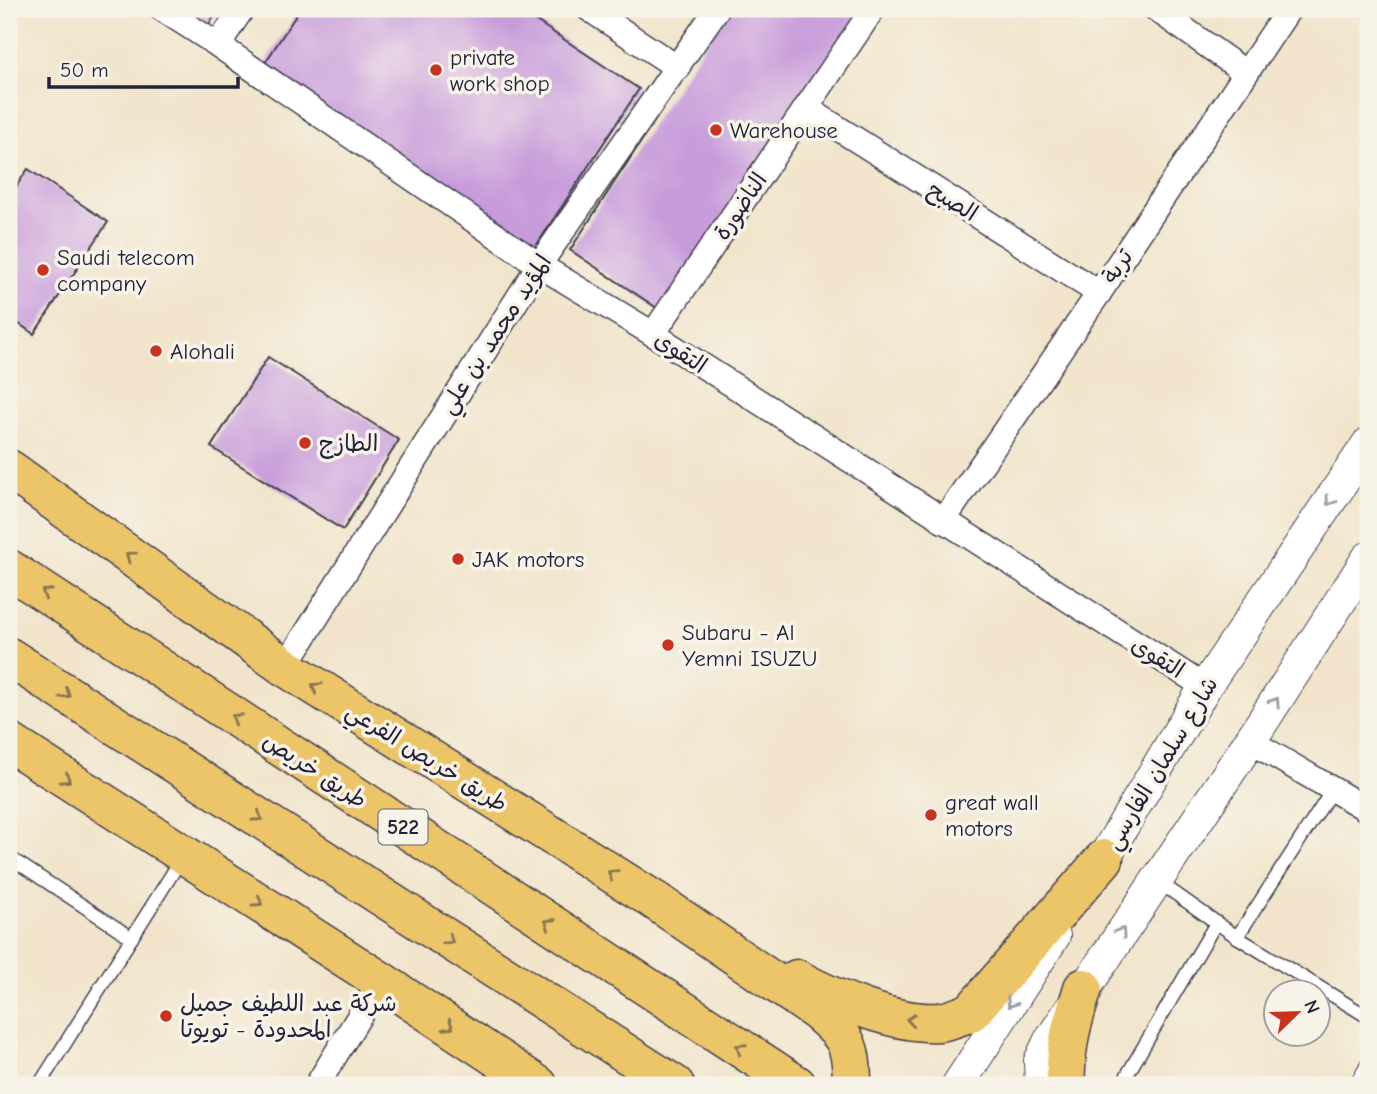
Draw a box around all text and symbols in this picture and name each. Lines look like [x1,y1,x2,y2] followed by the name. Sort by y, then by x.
[450,44,550,97] place label: private work shop
[49,46,238,90] scale bar
[60,58,109,82] text: 50 m
[428,62,444,78] marker: private work shop
[730,117,838,144] place label: Warehouse
[708,122,724,138] marker: Warehouse
[708,167,774,246] street label: الناضورة
[922,176,983,229] street label: الصبح
[57,244,195,297] place label: Saudi telecom company
[1096,244,1139,289] street label: تربة
[434,249,563,423] street label: المؤيد محمد بن علي
[35,262,51,278] marker: Saudi telecom company
[649,326,712,379] street label: التقوى
[170,338,235,365] place label: Alohali
[148,343,164,359] marker: Alohali
[319,430,378,459] place label: الطازج
[297,435,313,451] marker: الطازج
[1326,493,1338,506] one-way arrow
[472,546,584,573] place label: JAK motors
[450,551,466,567] marker: JAK motors
[125,552,138,564] one-way arrow
[41,589,54,602] one-way arrow
[682,619,817,672] place label: Subaru - Al Yemni ISUZU
[1126,631,1189,684] street label: التقوى
[660,637,676,653] marker: Subaru - Al Yemni ISUZU
[1099,672,1230,858] street label: شارع سلمان الفارسي
[310,682,323,695] one-way arrow
[58,685,71,698] one-way arrow
[337,697,512,824] street label: طريق خريص الفرعي
[1267,697,1280,710] one-way arrow
[231,714,244,726] one-way arrow
[258,727,372,814] street label: طريق خريص
[58,771,71,784] one-way arrow
[945,789,1039,842] place label: great wall motors
[923,807,939,823] marker: great wall motors
[250,808,263,821] one-way arrow
[378,810,428,844] road number: 522
[606,869,619,882] one-way arrow
[250,894,263,907] one-way arrow
[544,919,557,932] one-way arrow
[1113,926,1126,939] one-way arrow
[441,932,454,944] one-way arrow
[1262,978,1332,1048] north arrow
[180,990,397,1044] place label: شركة عبد اللطيف جميل المحدودة - تويوتا
[1007,995,1020,1008] one-way arrow
[1299,997,1324,1017] text: N
[158,1008,174,1024] marker: شركة عبد اللطيف جميل المحدودة - تويوتا
[905,1013,917,1028] one-way arrow
[441,1018,454,1031] one-way arrow
[735,1044,748,1056] one-way arrow

